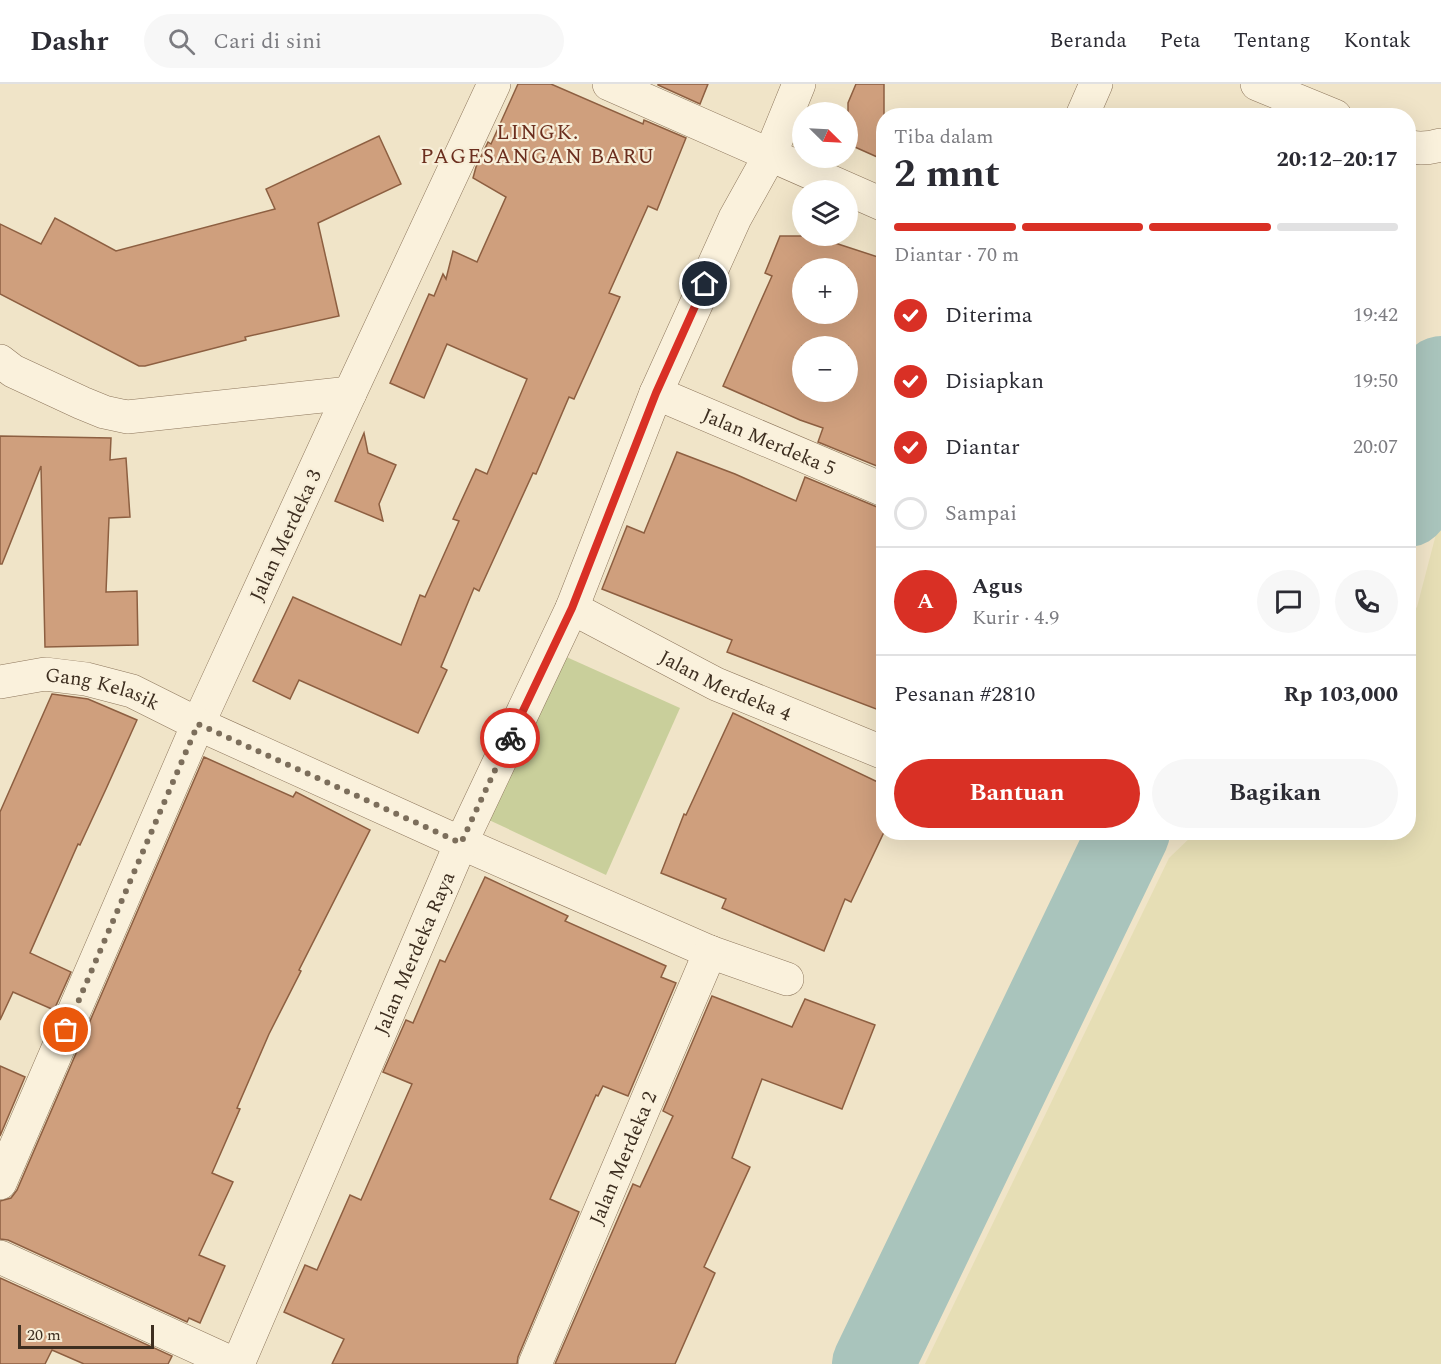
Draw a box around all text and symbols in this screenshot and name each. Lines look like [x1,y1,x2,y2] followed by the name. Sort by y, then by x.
[144,14,564,68] search box
[30,20,108,63] text: Dashr
[165,25,198,58] icon: search
[213,25,322,58] text: Cari di sini
[1050,25,1127,57] text: Beranda
[1160,25,1201,57] text: Peta
[1234,25,1310,57] text: Tentang
[1343,25,1411,57] text: Kontak
[792,102,858,168] north arrow
[792,102,858,402] map controls
[420,117,656,173] district label: LINGK. PAGESANGAN BARU
[894,122,994,152] text: Tiba dalam
[1276,143,1398,176] text: 20:12–20:17
[894,145,1000,204] text: 2 mnt
[792,180,858,246] button: layers
[894,240,1019,270] text: Diantar · 70 m
[679,258,730,309] pin
[792,258,858,324] button: +
[688,267,721,300] icon: home
[894,299,927,332] icon: check
[945,299,1033,332] text: Diterima
[1353,300,1398,330] text: 19:42
[792,336,858,402] button: −
[894,365,927,398] icon: check
[945,365,1044,398] text: Disiapkan
[1353,366,1398,396] text: 19:50
[697,400,840,484] street label: Jalan Merdeka 5
[894,431,927,464] icon: check
[945,431,1020,464] text: Diantar
[1353,432,1398,462] text: 20:07
[242,465,330,606] street label: Jalan Merdeka 3
[945,497,1017,530] text: Sampai
[972,570,1023,603] text: Agus
[1257,570,1320,633] button: chat
[1335,570,1398,633] button: phone
[917,585,934,618] text: A
[972,603,1059,633] text: Kurir · 4.9
[654,643,796,729] street label: Jalan Merdeka 4
[43,660,165,718] street label: Gang Kelasik
[894,678,1035,711] text: Pesanan #2810
[1284,678,1398,711] text: Rp 103,000
[480,708,540,768] courier
[494,722,527,755] icon: bike
[894,759,1140,828] button: Bantuan
[1152,759,1398,828] button: Bagikan
[367,867,463,1040] street label: Jalan Merdeka Raya
[40,1004,91,1055] pin
[49,1013,82,1046] icon: bag
[582,1087,665,1230] street label: Jalan Merdeka 2
[18,1322,154,1350] scale bar
[27,1323,61,1347] text: 20 m

